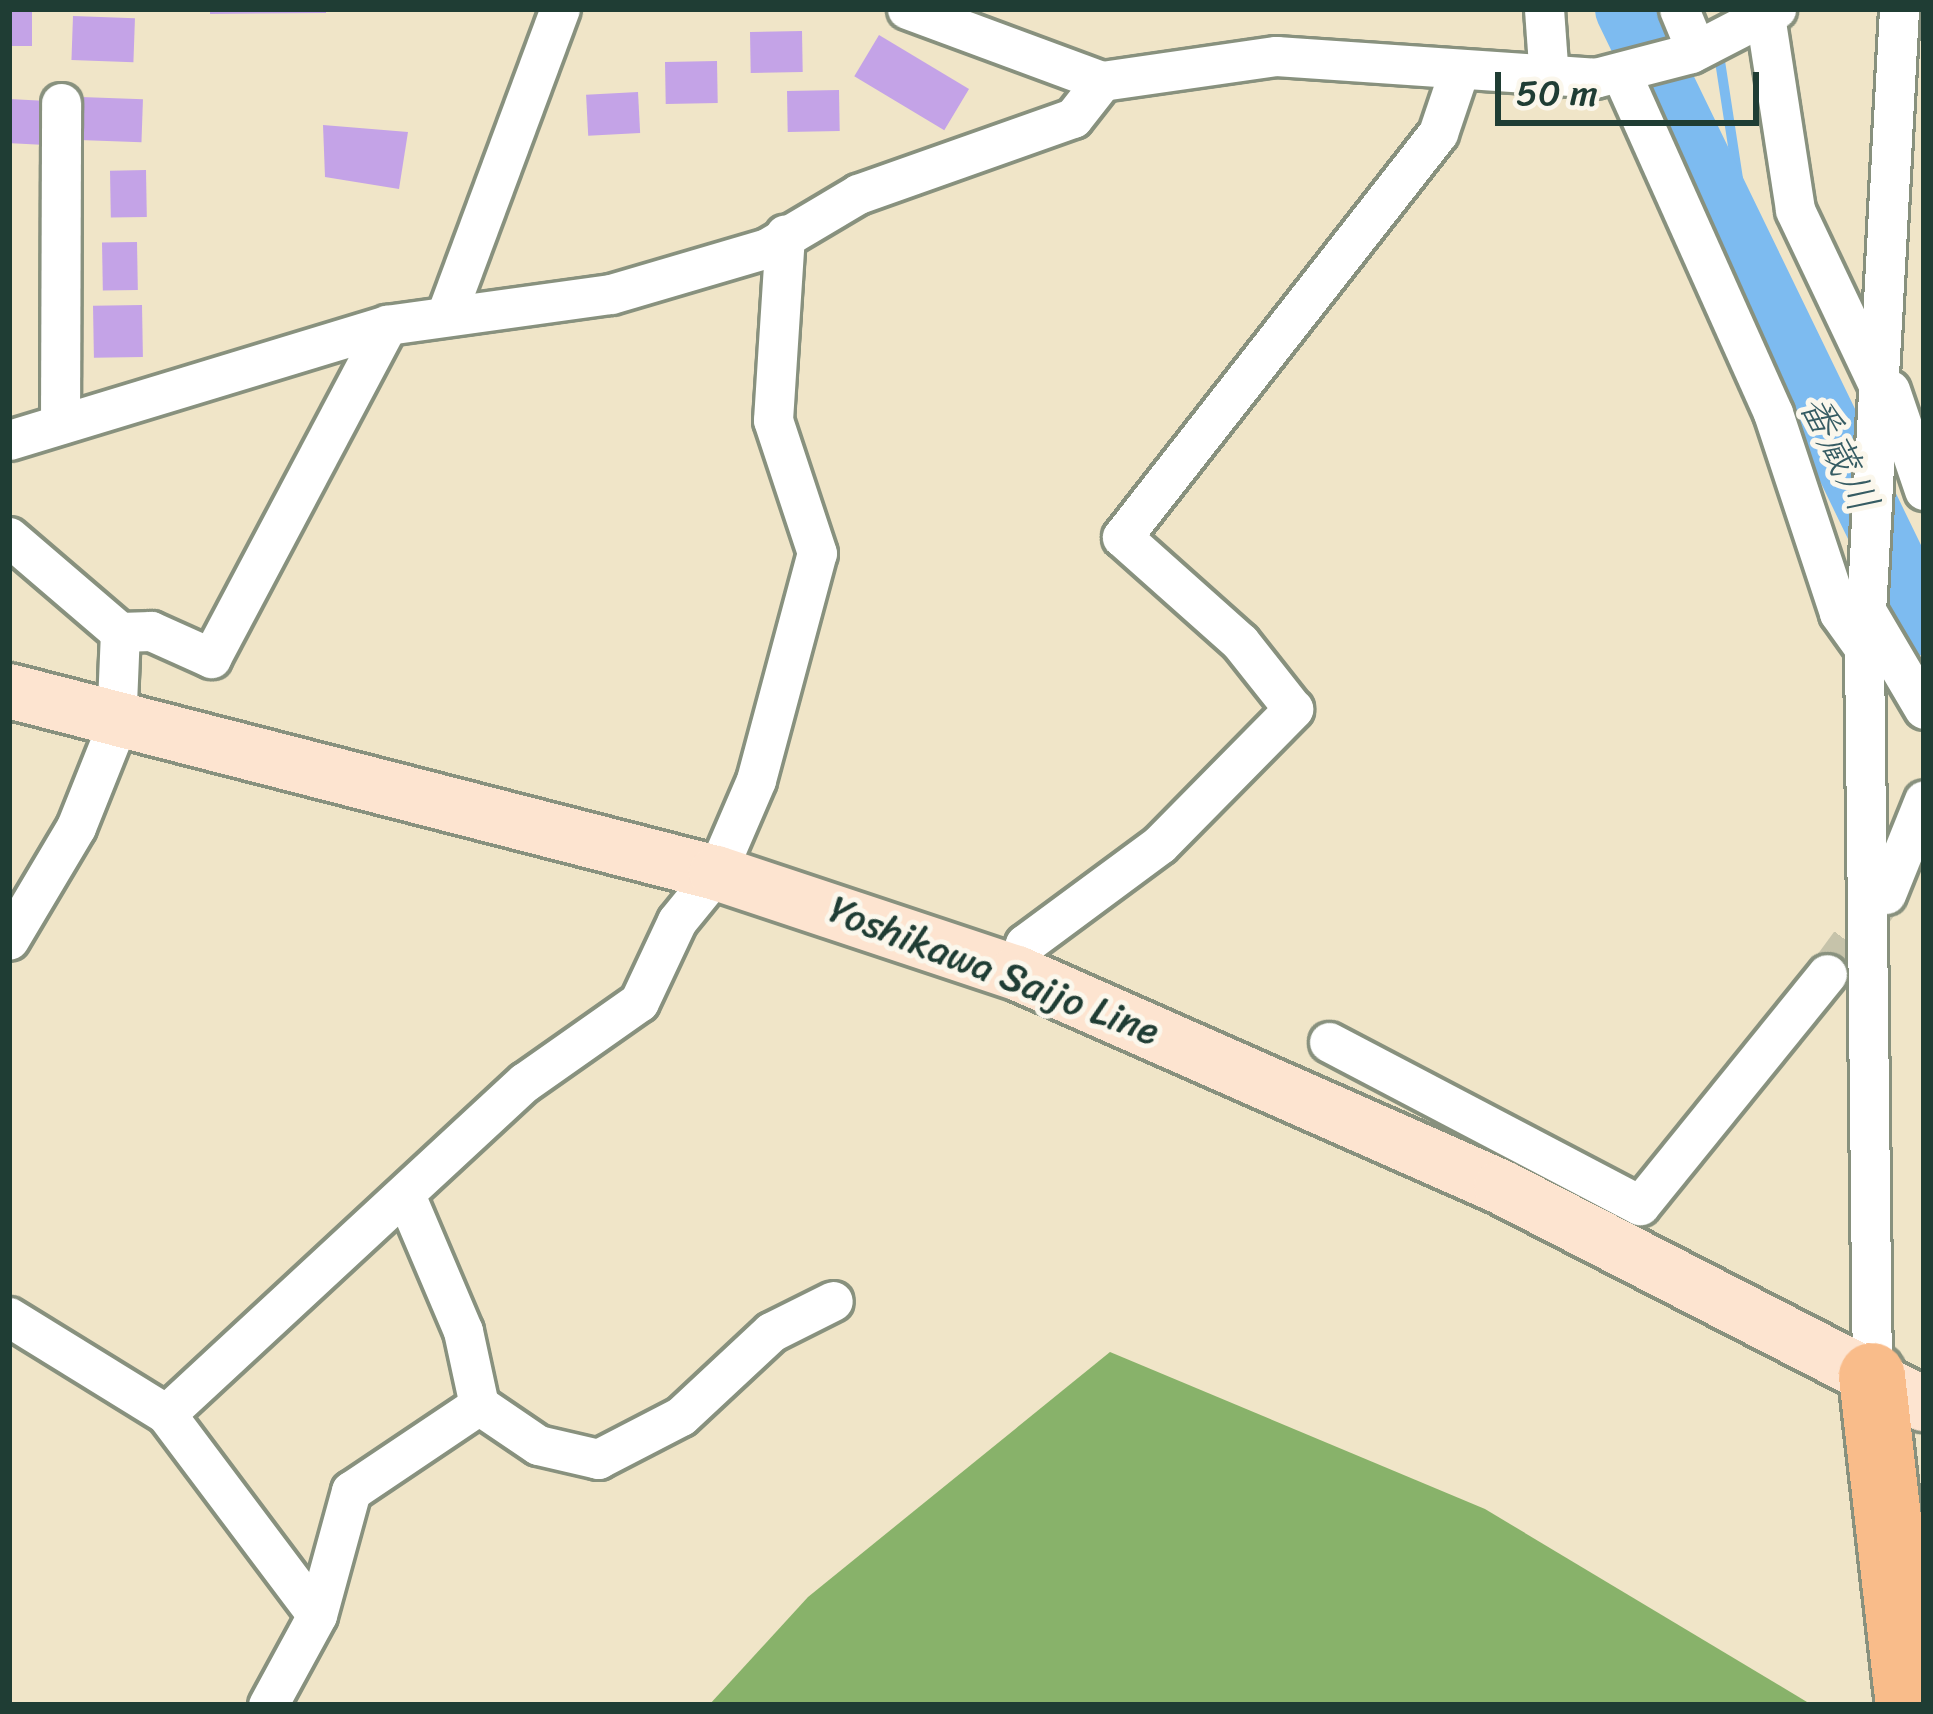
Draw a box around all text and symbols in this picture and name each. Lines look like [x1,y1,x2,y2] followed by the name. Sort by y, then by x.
[1501,48,1765,122] scale bar
[1516,61,1598,125] text: 50 m
[1789,385,1889,521] water label: 番蔵川
[822,886,1166,1056] street label: Yoshikawa Saijo Line

